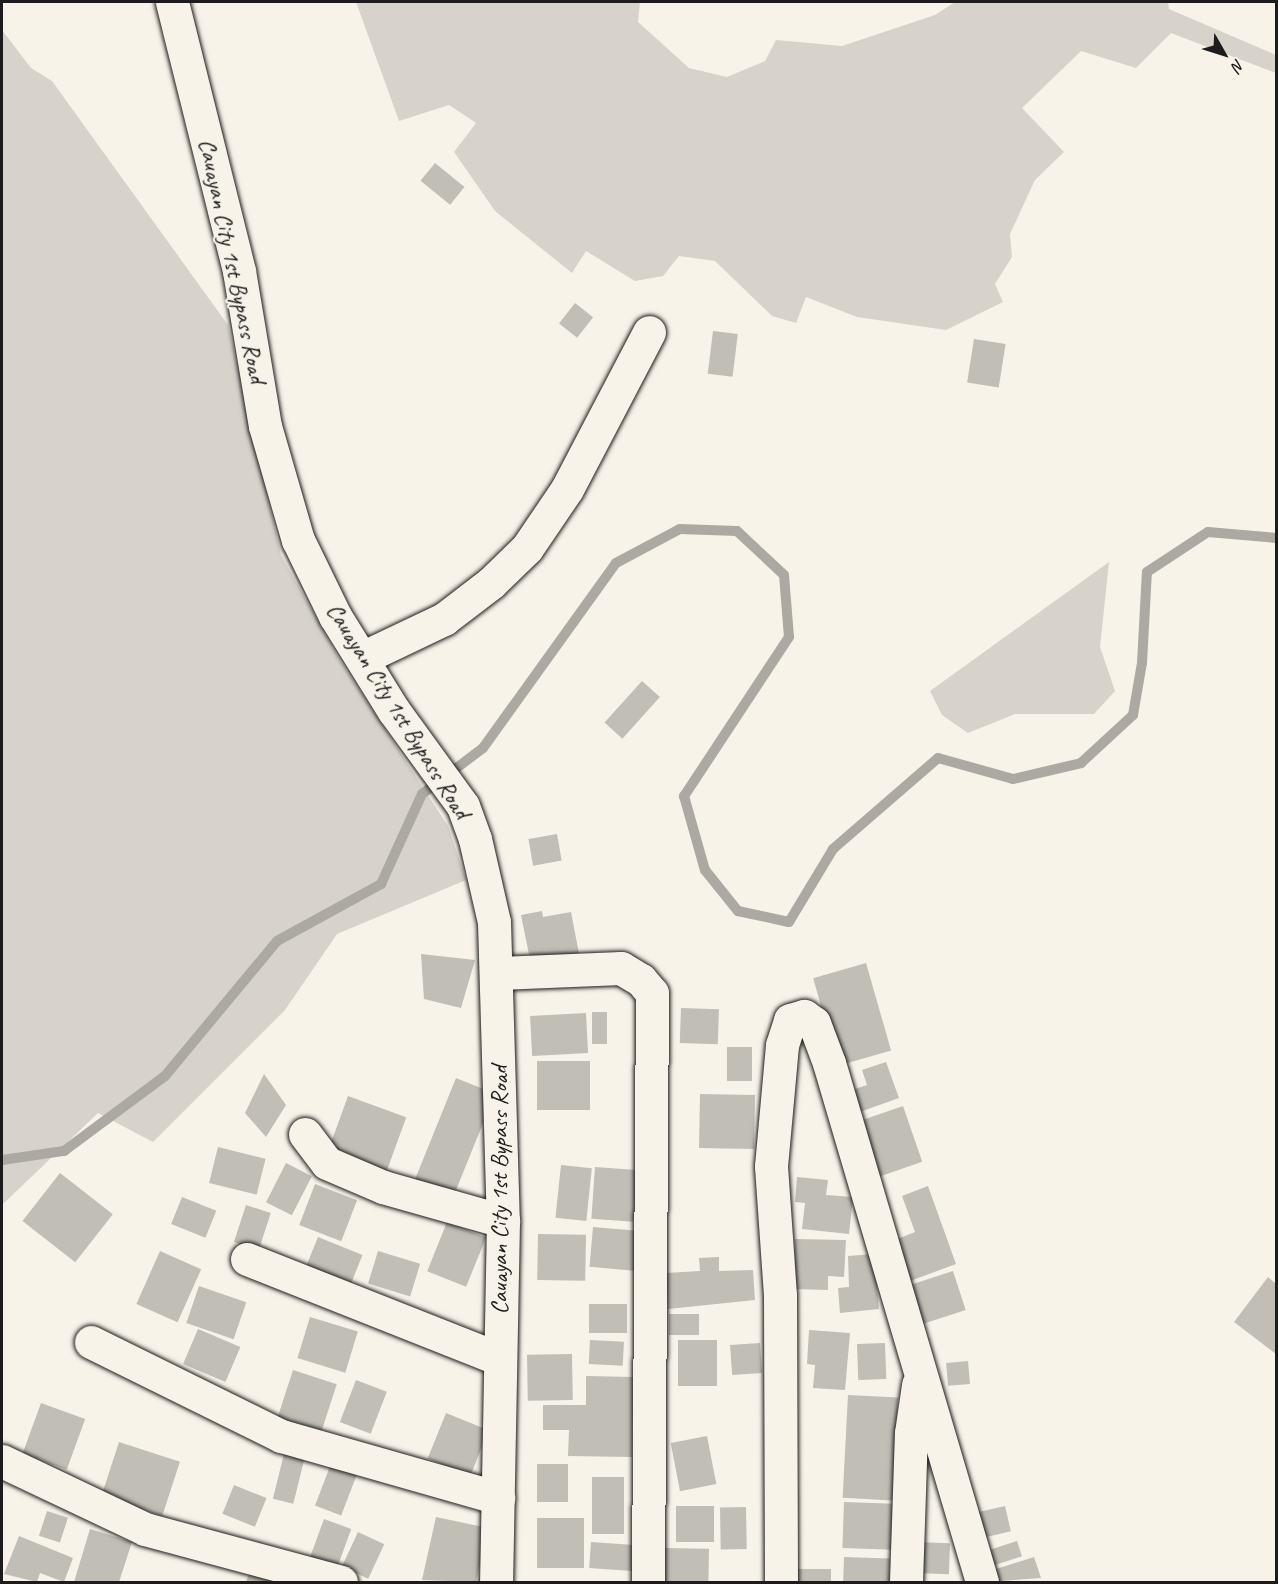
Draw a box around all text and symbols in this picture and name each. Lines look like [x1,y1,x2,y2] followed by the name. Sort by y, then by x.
[1194,24,1254,84] north arrow
[1227,55,1249,75] text: N
[192,136,272,386] street label: Cauayan City 1st Bypass Road
[320,598,476,824] street label: Cauayan City 1st Bypass Road
[486,1066,514,1314] street label: Cauayan City 1st Bypass Road

